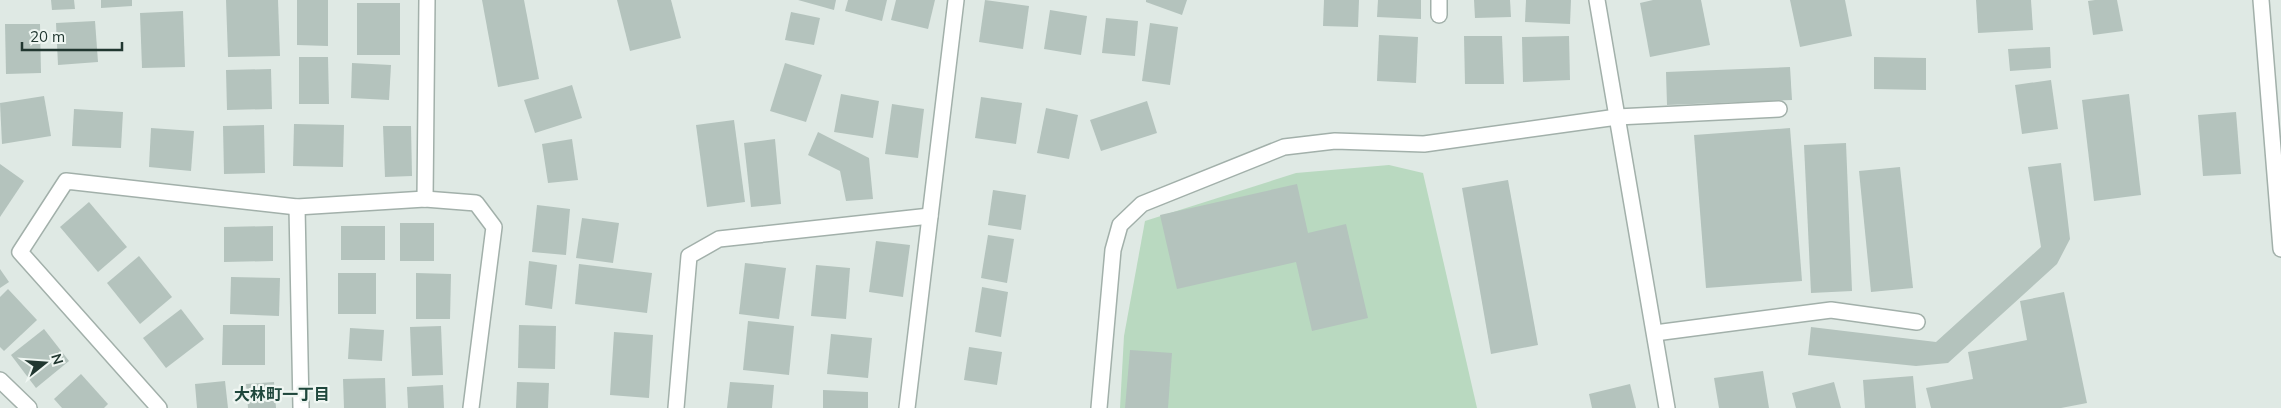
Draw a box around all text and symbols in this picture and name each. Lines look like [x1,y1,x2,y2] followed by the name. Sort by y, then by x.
[22,20,122,52] scale bar
[30,27,65,46] text: 20 m
[20,338,70,388] north arrow
[47,352,68,367] text: N
[234,384,330,404] district label: 大林町一丁目

